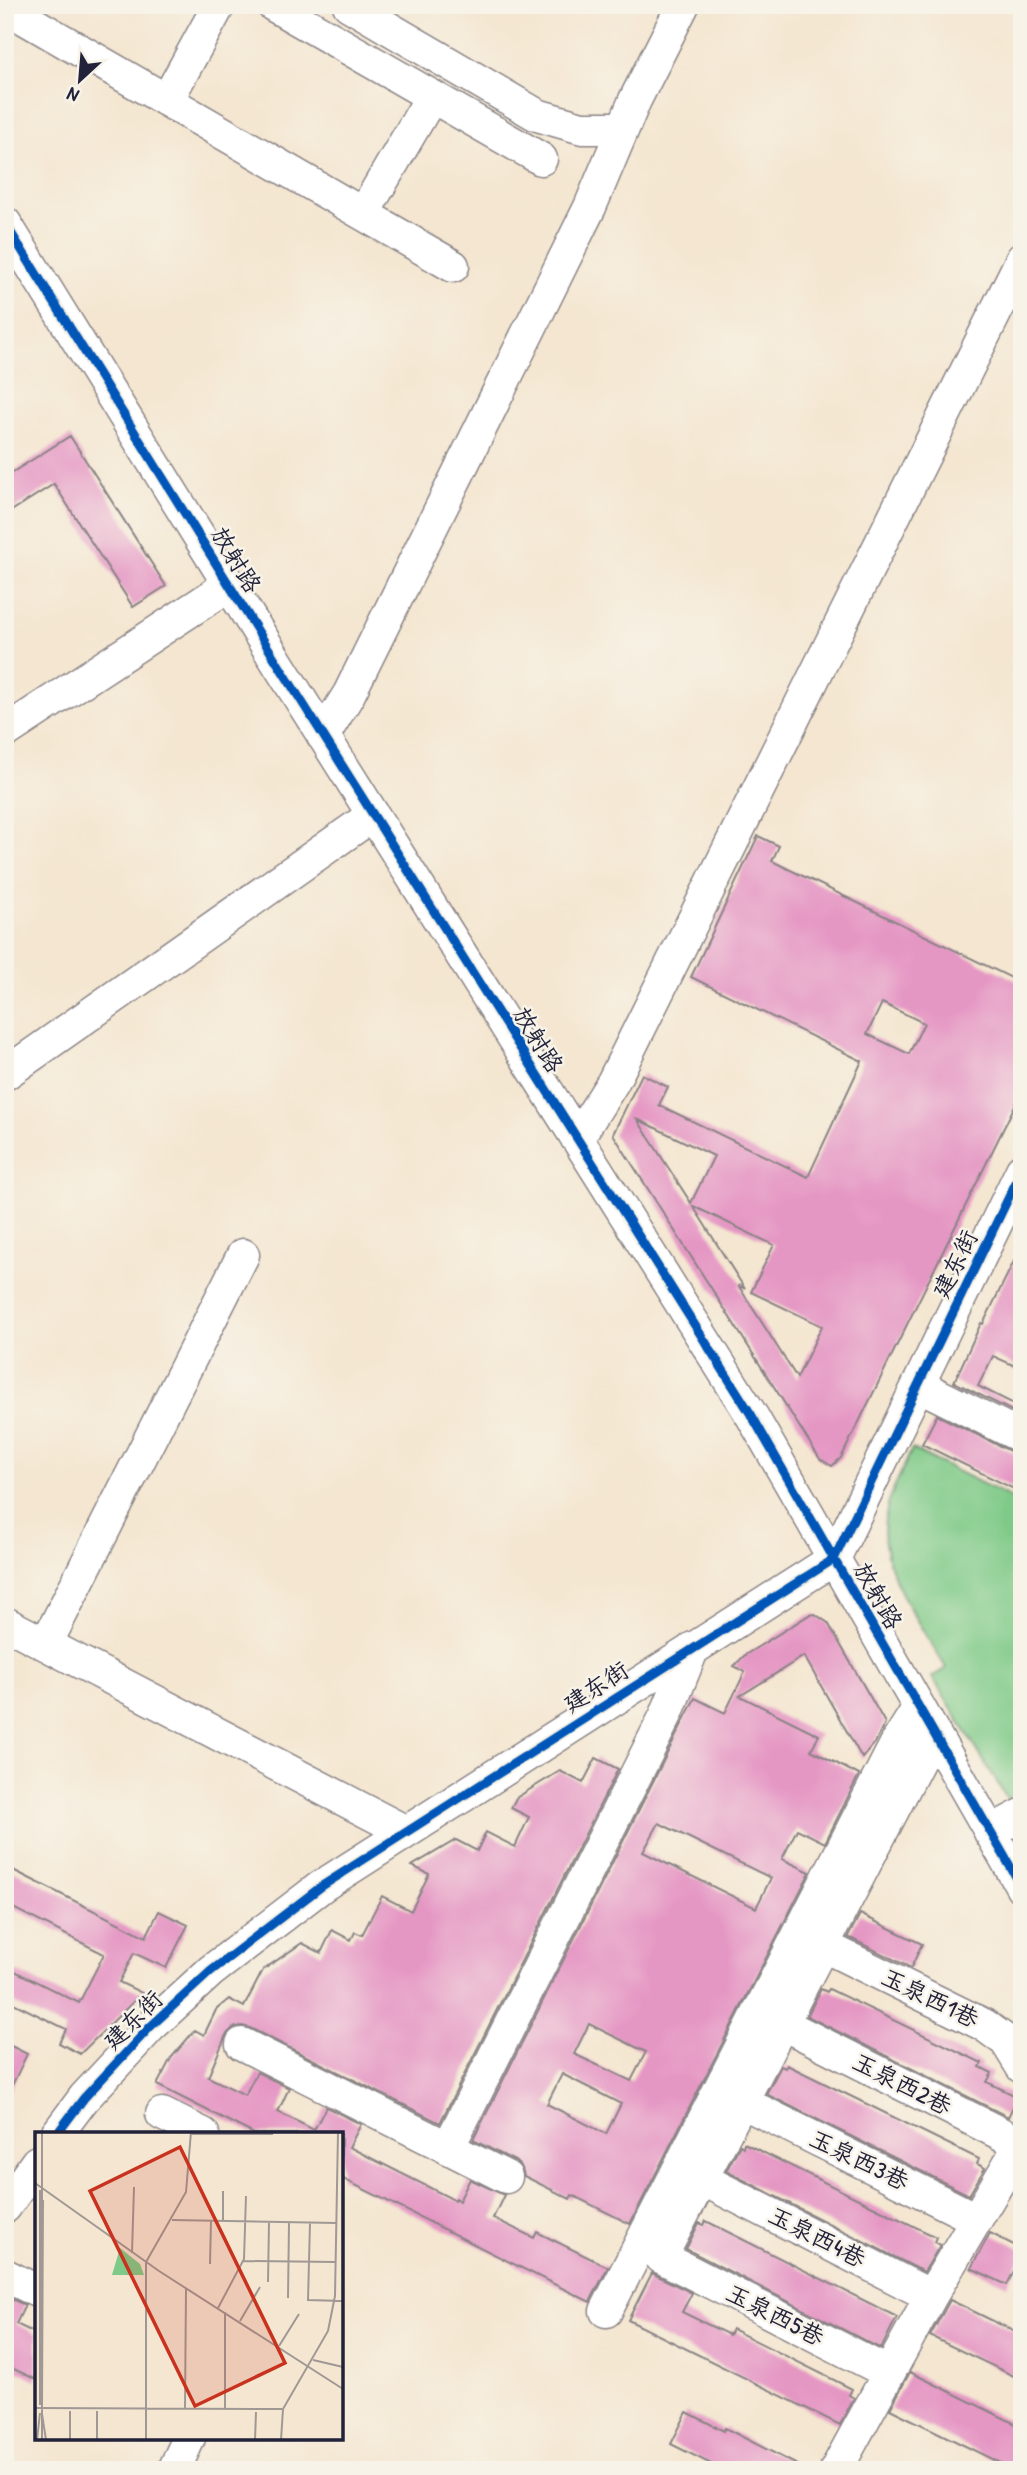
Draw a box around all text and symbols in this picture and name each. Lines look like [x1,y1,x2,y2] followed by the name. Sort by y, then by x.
[46,46,116,116] north arrow
[62,81,83,109] text: N
[204,520,269,598] street label: 放射路
[506,1000,571,1078] street label: 放射路
[924,1224,984,1303] street label: 建东街
[847,1556,911,1635] street label: 放射路
[557,1653,634,1719] street label: 建东街
[876,1960,985,2034] street label: 玉泉西1巷
[96,1983,169,2056] street label: 建东街
[847,2045,957,2122] street label: 玉泉西2巷
[804,2121,914,2197] street label: 玉泉西3巷
[35,2132,343,2440] inset map
[763,2198,871,2274] street label: 玉泉西4巷
[721,2276,830,2352] street label: 玉泉西5巷

